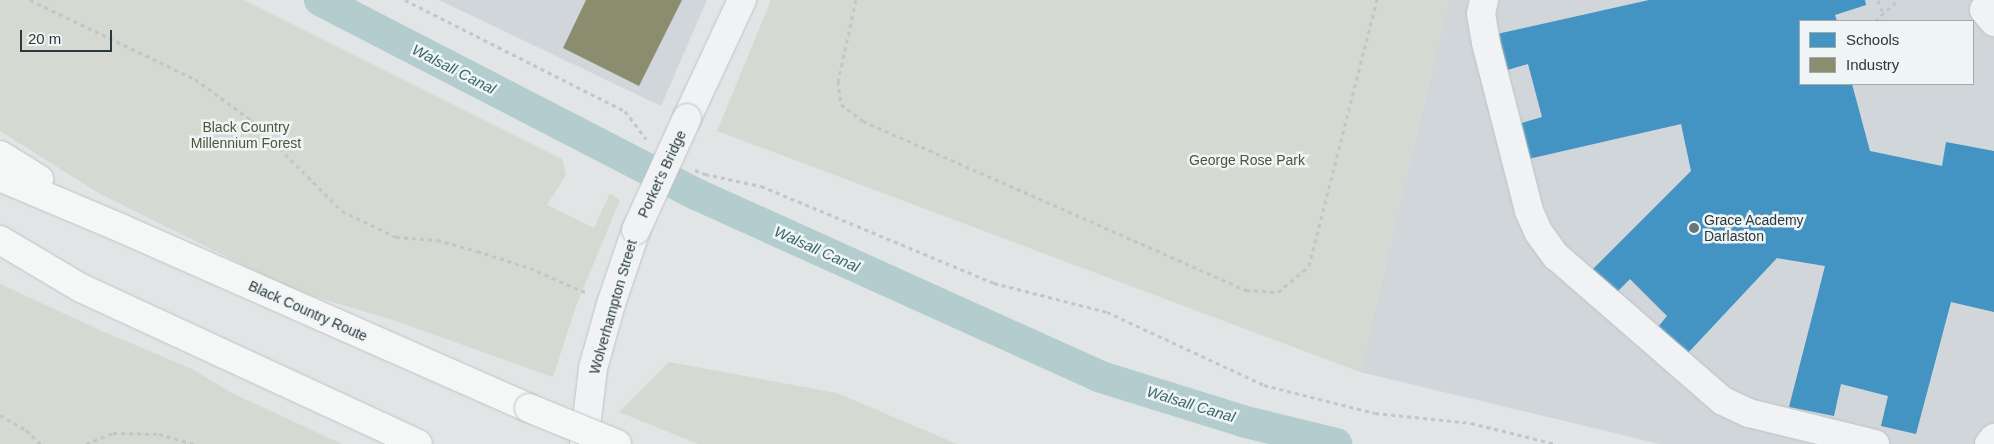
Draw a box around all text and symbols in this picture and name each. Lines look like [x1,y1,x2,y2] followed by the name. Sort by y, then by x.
[22,20,115,52] scale bar
[1799,20,1974,85] legend
[28,30,61,47] text: 20 m
[1846,31,1899,48] text: Schools
[409,40,499,98] water label: Walsall Canal
[1846,56,1899,73] text: Industry
[191,119,301,152] park label: Black Country Millennium Forest
[634,128,690,220] street label: Porket's Bridge
[1189,152,1305,168] park label: George Rose Park
[1704,212,1804,244] place label: Grace Academy Darlaston
[772,222,862,276] water label: Walsall Canal
[1688,222,1700,234] marker: Grace Academy Darlaston
[586,238,640,376] street label: Wolverhampton Street
[246,277,370,345] street label: Black Country Route
[1145,382,1237,426] water label: Walsall Canal

